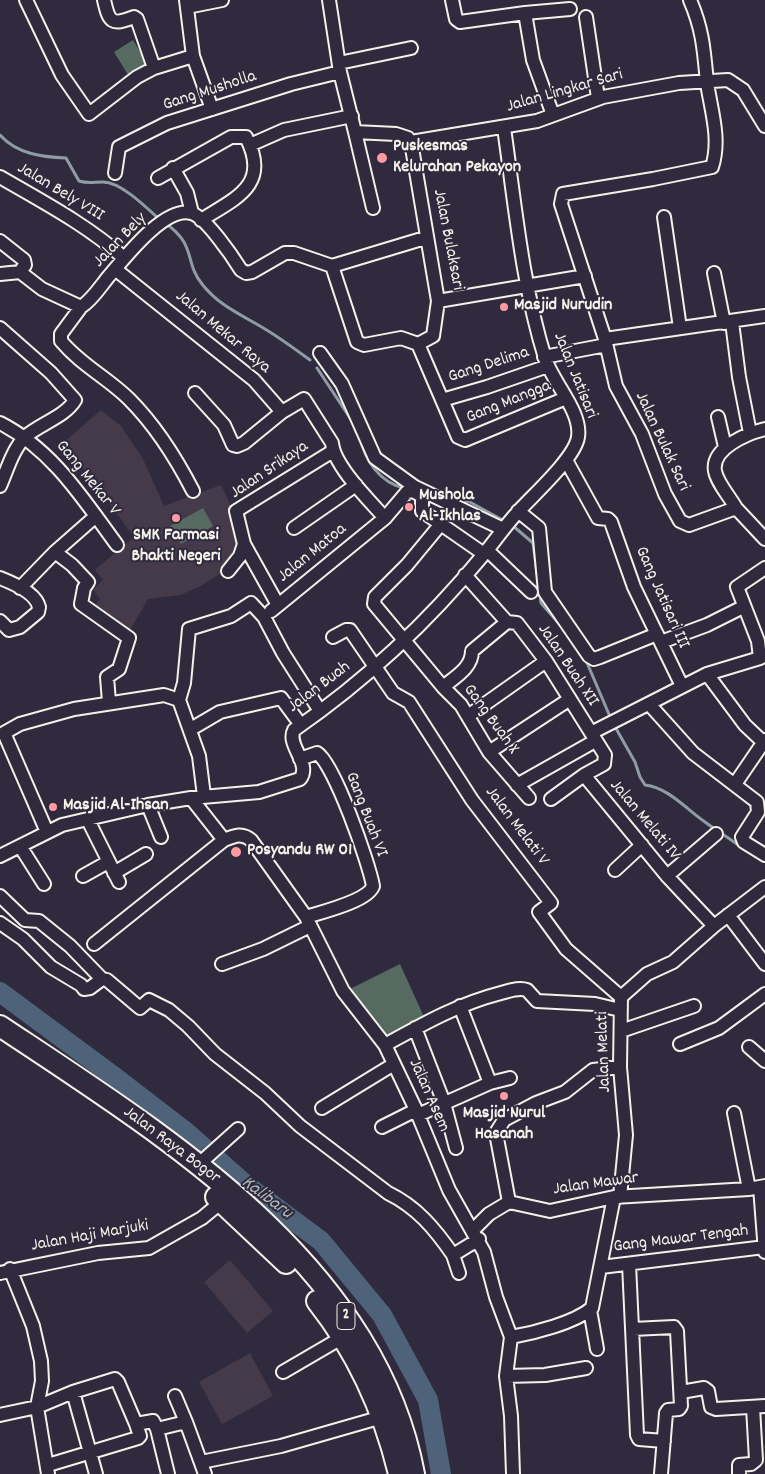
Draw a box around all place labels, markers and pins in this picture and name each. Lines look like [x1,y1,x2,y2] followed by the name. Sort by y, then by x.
[393,137,521,180] place label: Puskesmas Kelurahan Pekayon
[375,151,389,165] marker: Puskesmas Kelurahan Pekayon
[514,296,612,318] place label: Masjid Nurudin
[498,301,510,313] marker: Masjid Nurudin
[419,486,481,528] place label: Mushola Al-Ikhlas
[403,501,415,513] marker: Mushola Al-Ikhlas
[170,512,182,524] marker: SMK Farmasi Bhakti Negeri
[131,526,221,568] place label: SMK Farmasi Bhakti Negeri
[63,796,169,818] place label: Masjid Al-Ihsan
[47,801,59,813] marker: Masjid Al-Ihsan
[247,841,352,863] place label: Posyandu RW 01
[229,845,243,859] marker: Posyandu RW 01
[498,1090,510,1102] marker: Masjid Nurul Hasanah
[463,1104,545,1146] place label: Masjid Nurul Hasanah

